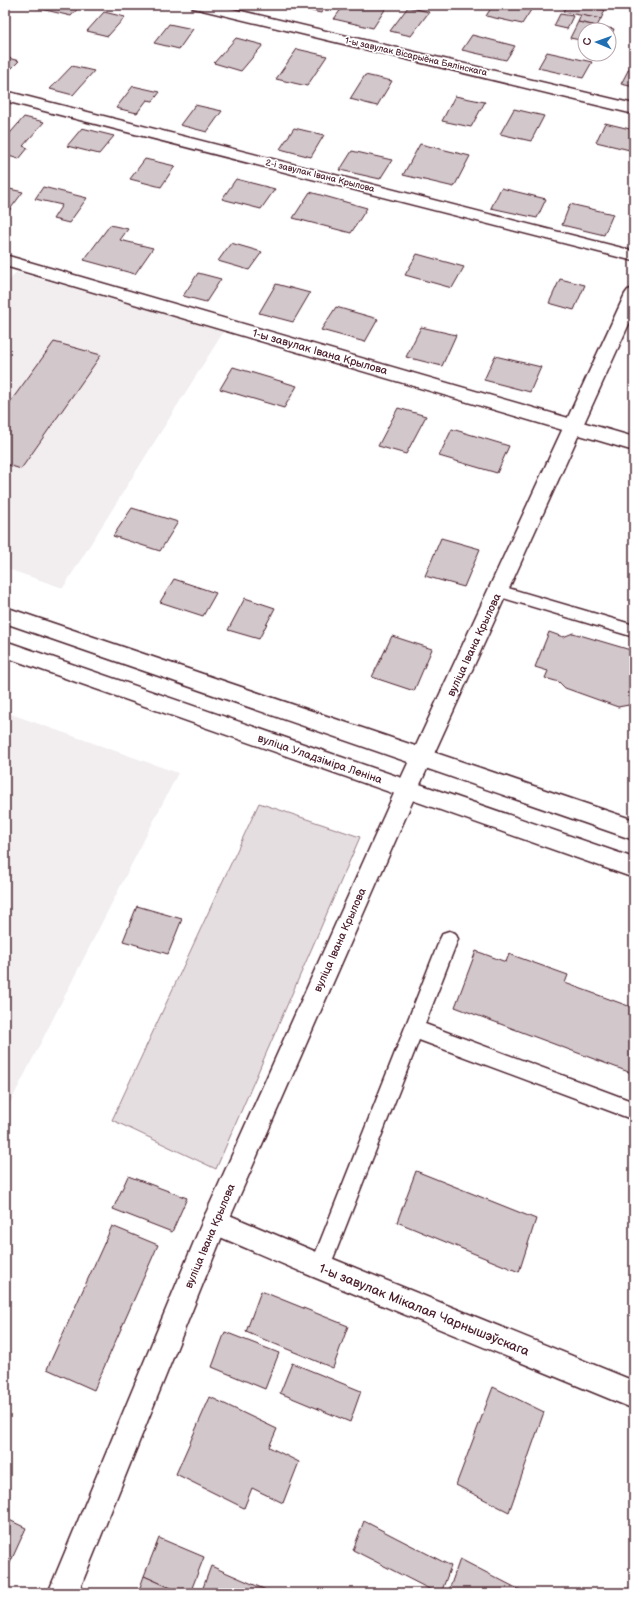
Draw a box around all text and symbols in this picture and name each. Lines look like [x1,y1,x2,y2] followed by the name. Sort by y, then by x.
[577,22,617,62] north arrow
[344,35,489,79] street label: 1-ы завулак Вісарыёна Бялінскага
[581,37,594,46] text: С
[264,157,376,195] street label: 2-і завулак Івана Крылова
[251,326,389,378] street label: 1-ы завулак Івана Крылова
[444,591,504,699] street label: вуліца Івана Крылова
[256,732,384,787] street label: вуліца Уладзіміра Леніна
[311,886,369,994] street label: вуліца Івана Крылова
[182,1181,238,1290] street label: вуліца Івана Крылова
[316,1260,532,1360] street label: 1-ы завулак Мікалая Чарнышэўскага

